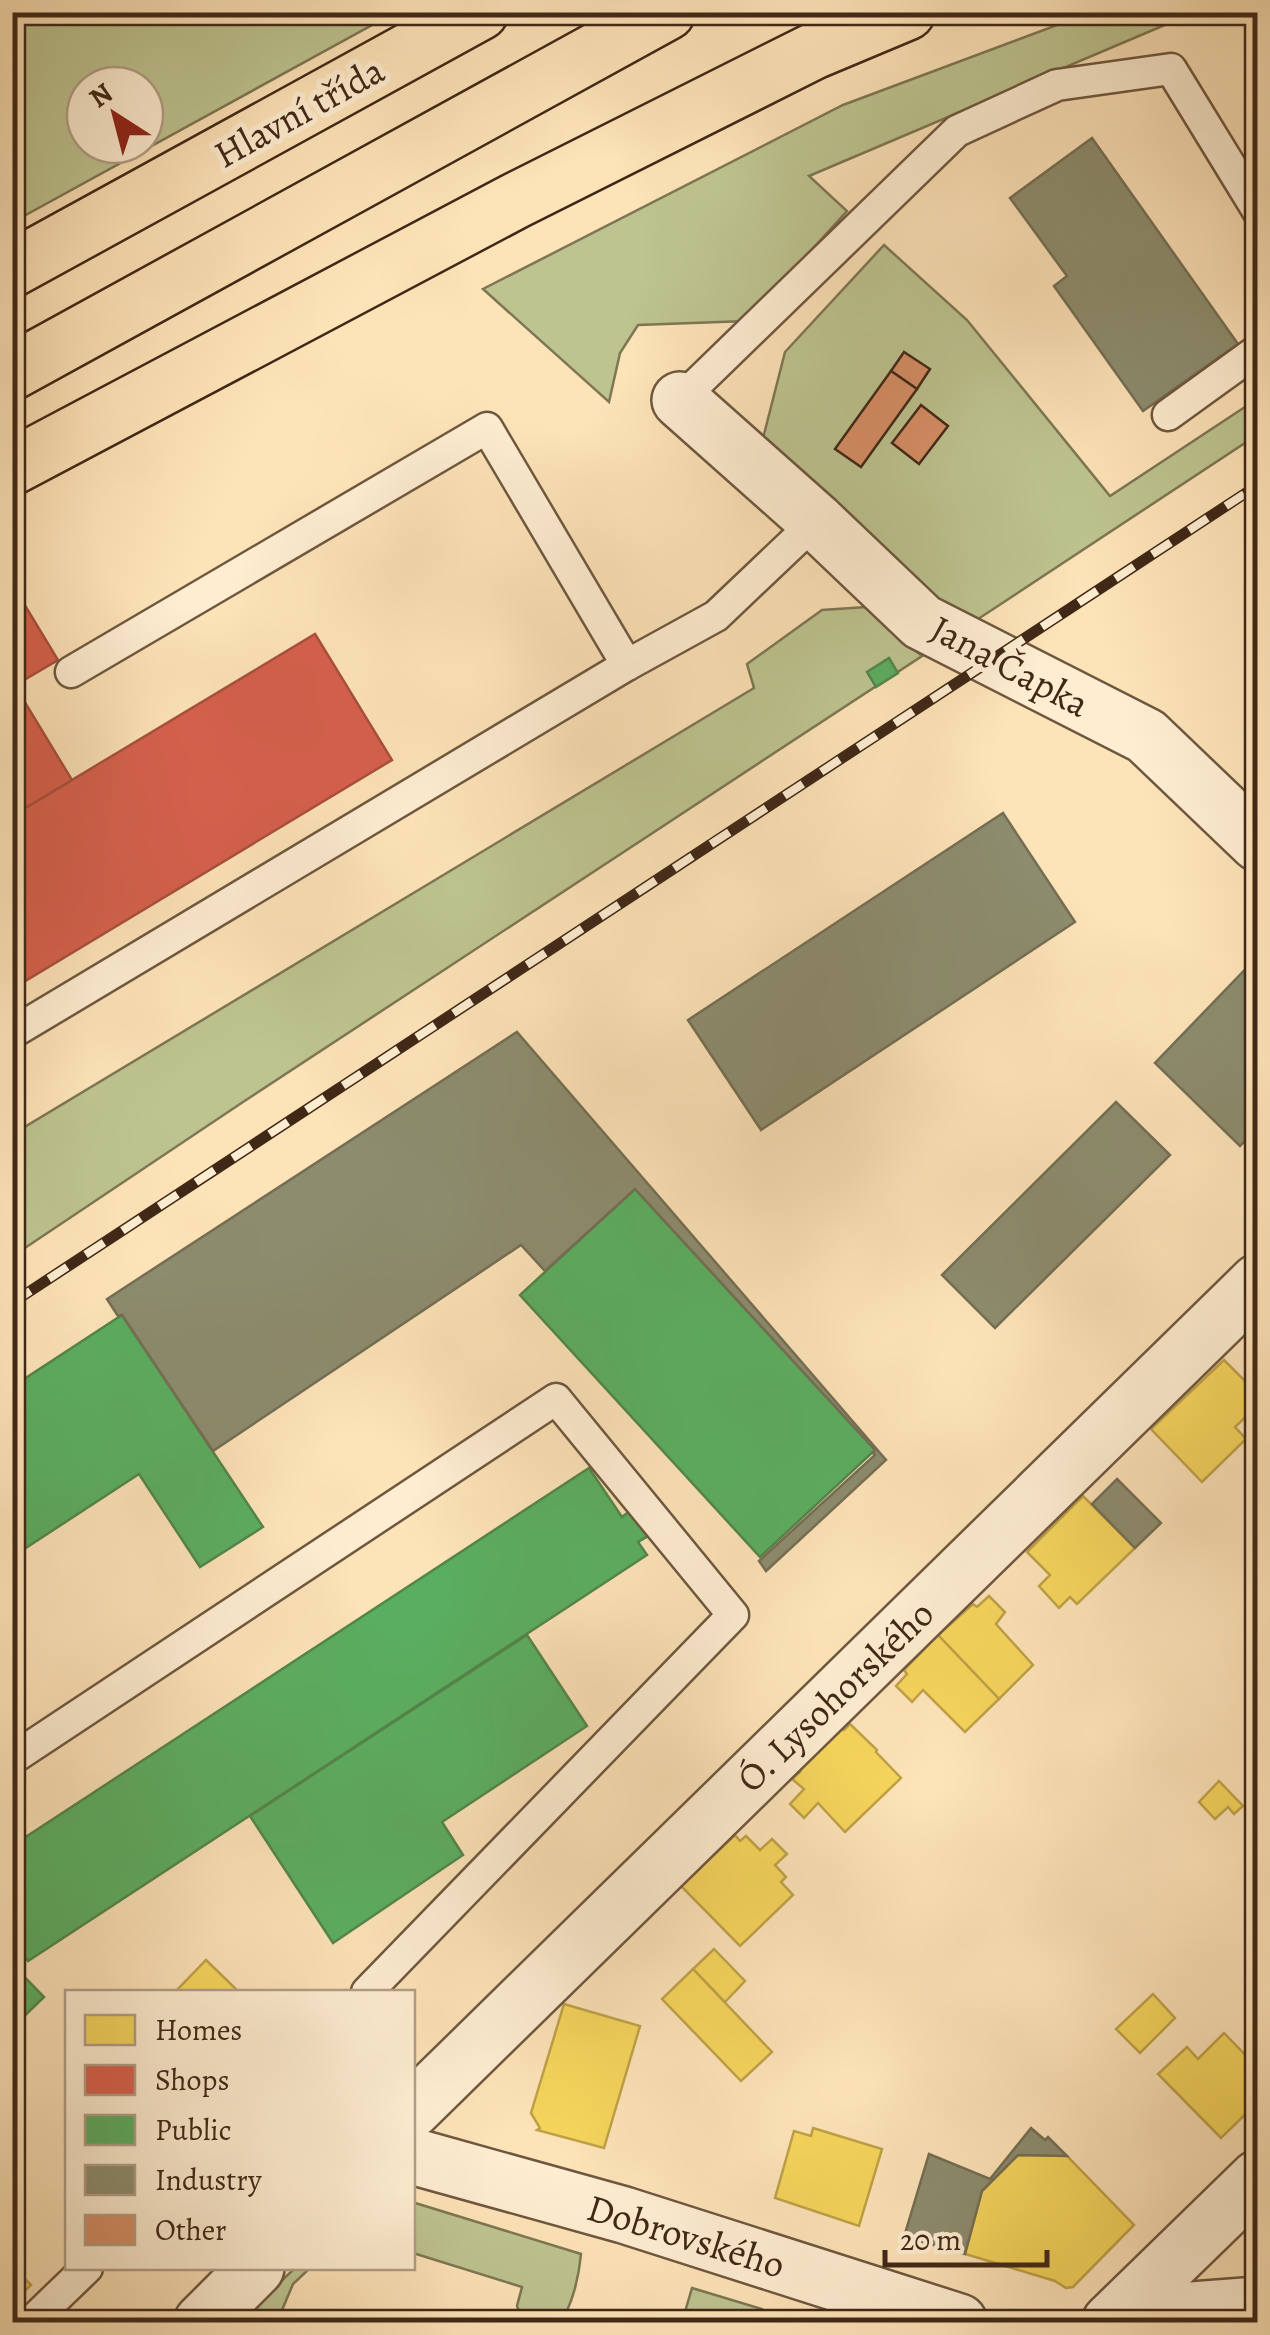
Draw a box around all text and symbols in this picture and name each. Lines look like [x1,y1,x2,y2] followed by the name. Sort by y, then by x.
[205,44,394,180] street label: Hlavní třída
[65,65,165,165] north arrow
[81,74,120,117] text: N
[922,603,1099,730] street label: Jana Čapka
[725,1588,945,1804] street label: Ó. Lysohorského
[65,1990,415,2270] legend
[155,2010,242,2050] text: Homes
[155,2060,229,2100] text: Shops
[155,2110,232,2150] text: Public
[155,2160,262,2200] text: Industry
[581,2181,791,2291] street label: Dobrovského
[885,2205,1048,2267] scale bar
[155,2210,227,2250] text: Other
[900,2220,961,2260] text: 20 m

